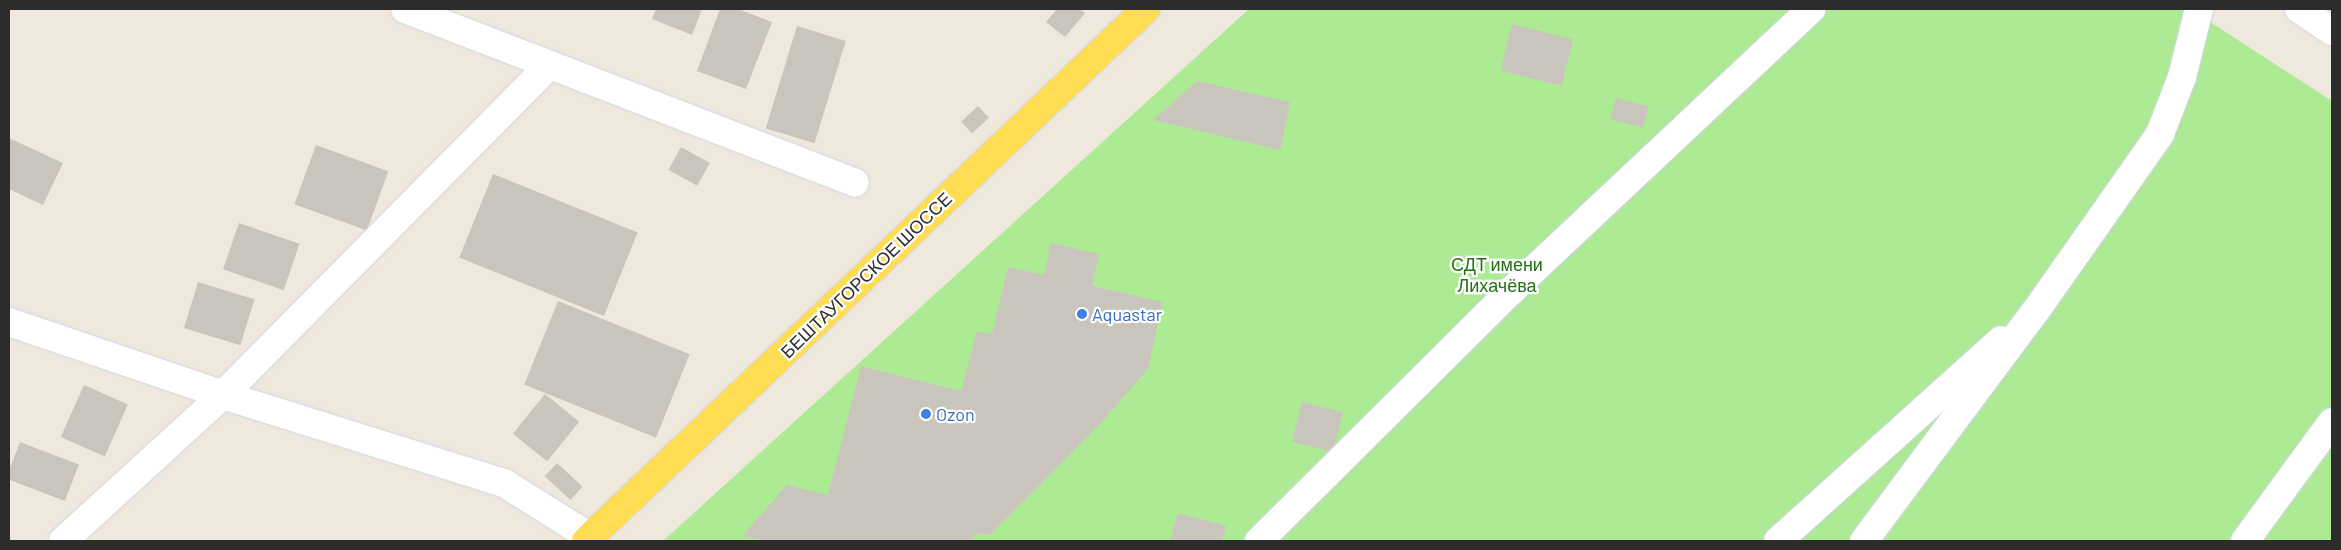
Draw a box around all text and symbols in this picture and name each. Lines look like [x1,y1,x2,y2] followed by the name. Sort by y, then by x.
[776,188,956,362] street label: БЕШТАУГОРСКОЕ ШОССЕ
[1451,254,1543,296] park label: СДТ имени Лихачёва
[1092,303,1162,325] place label: Aquastar
[1076,308,1088,320] marker: Aquastar
[936,403,975,425] place label: Ozon
[920,408,932,420] marker: Ozon

